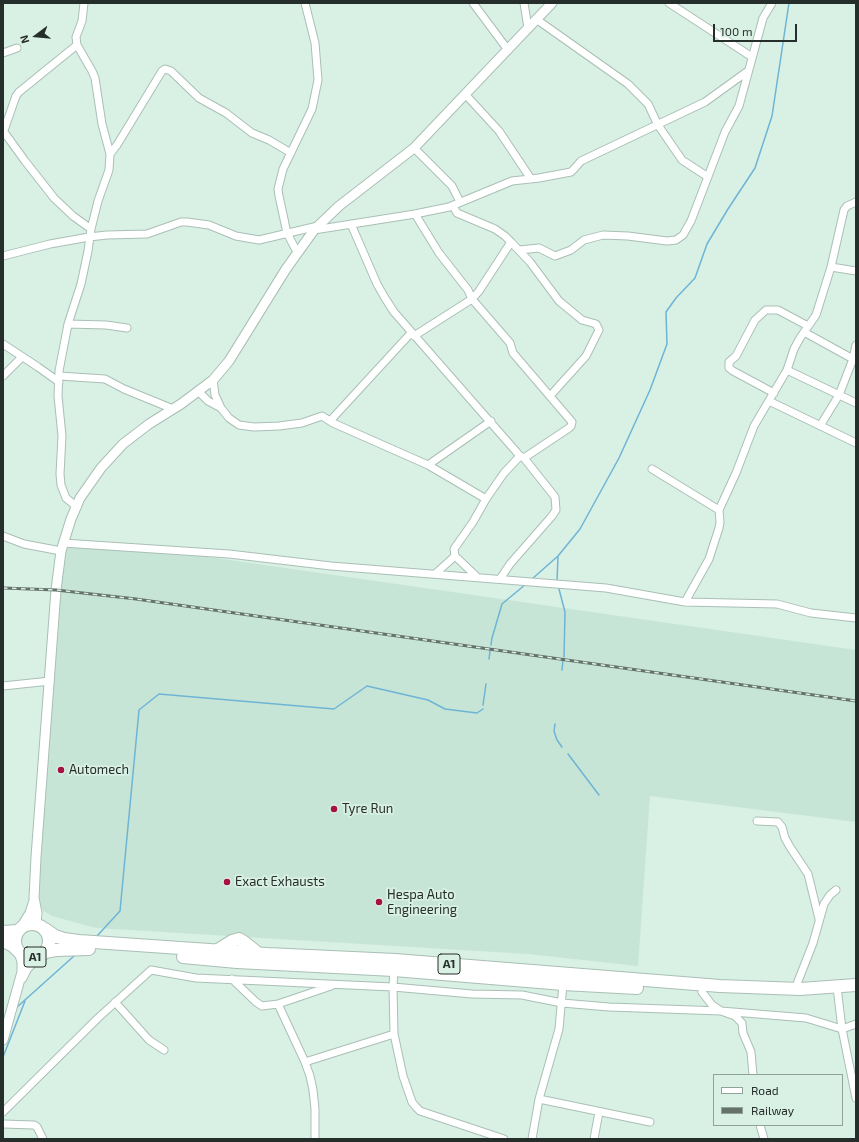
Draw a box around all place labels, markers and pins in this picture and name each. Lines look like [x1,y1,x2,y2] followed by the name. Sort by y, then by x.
[69,762,129,778] place label: Automech
[56,765,66,775] marker: Automech
[342,801,393,817] place label: Tyre Run
[329,804,339,814] marker: Tyre Run
[235,874,325,890] place label: Exact Exhausts
[222,877,232,887] marker: Exact Exhausts
[387,887,457,918] place label: Hespa Auto Engineering
[374,897,384,907] marker: Hespa Auto Engineering

